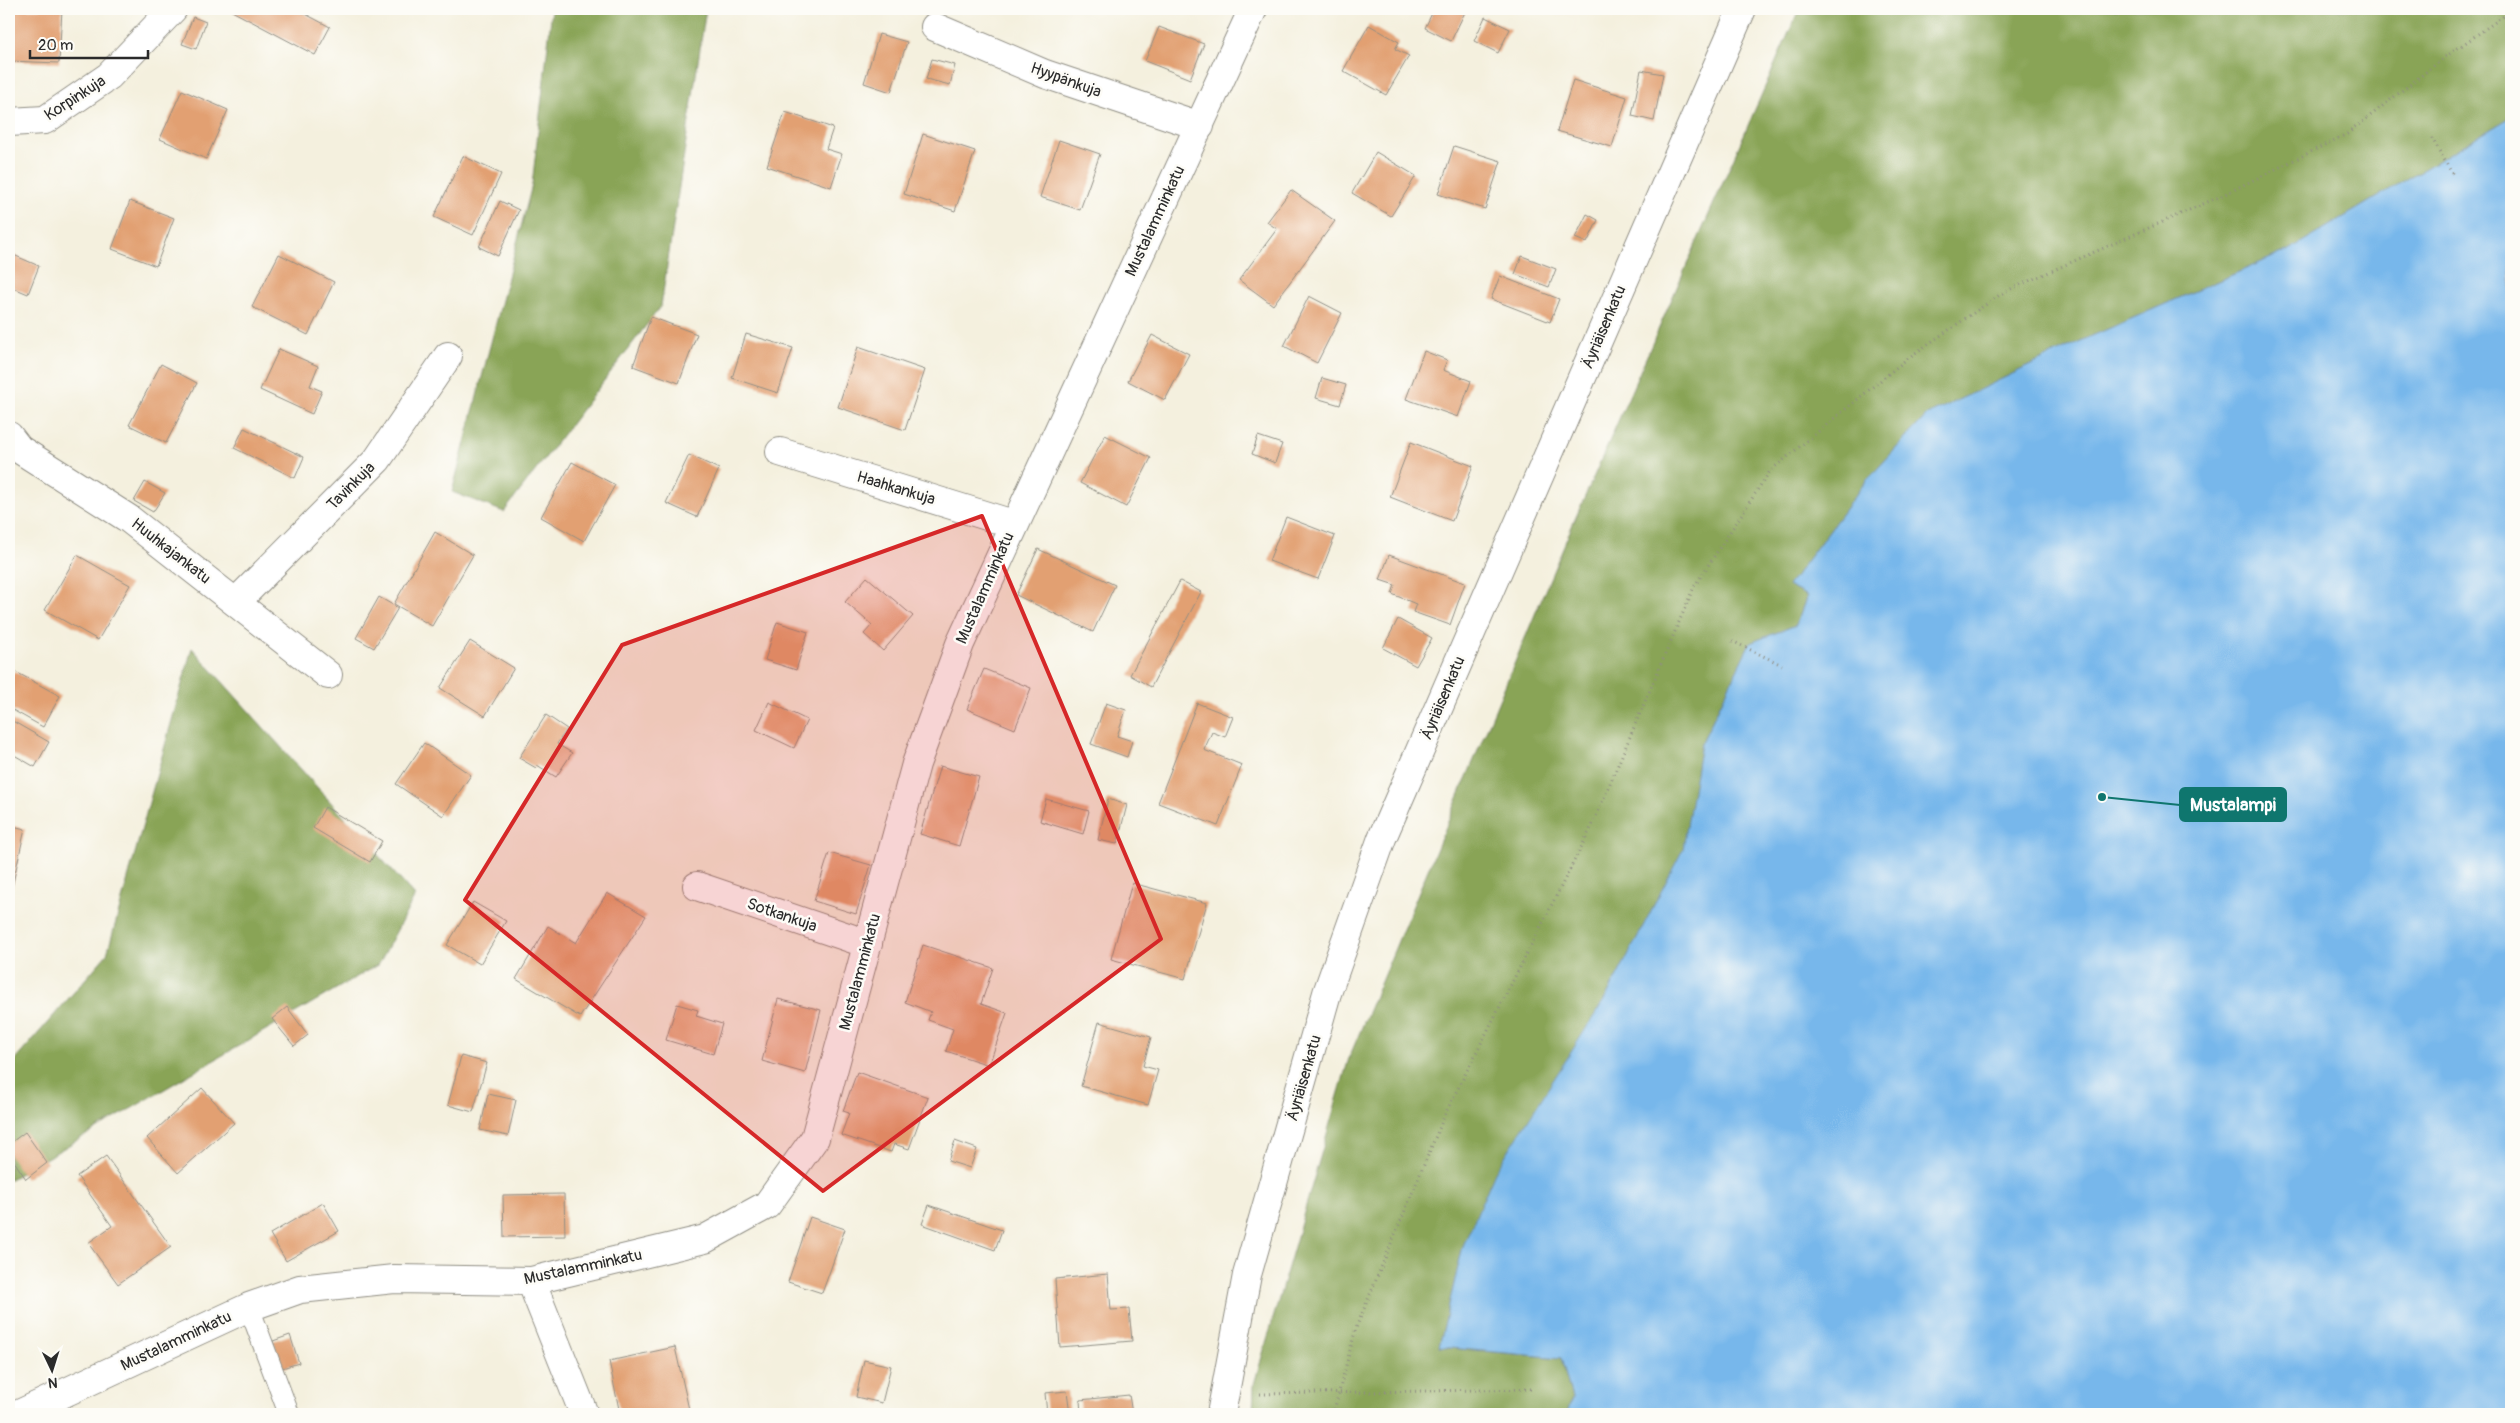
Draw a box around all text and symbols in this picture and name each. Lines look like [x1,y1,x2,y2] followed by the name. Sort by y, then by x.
[30,28,148,60] scale bar
[38,36,73,55] text: 20 m
[1028,58,1104,102] street label: Hyypänkuja
[41,71,109,125] street label: Korpinkuja
[1121,162,1189,280] street label: Mustalamminkatu
[1577,282,1631,372] street label: Äyriäisenkatu
[323,458,379,514] street label: Tavinkuja
[854,467,938,509] street label: Haahkankuja
[127,514,215,588] street label: Huuhkajankatu
[951,529,1019,647] street label: Mustalamminkatu
[1416,653,1470,743] street label: Äyriäisenkatu
[2180,788,2286,821] callout: Mustalampi
[2190,794,2276,817] text: Mustalampi
[744,894,820,936] street label: Sotkankuja
[835,911,885,1033] street label: Mustalamminkatu
[1282,1033,1326,1123] street label: Äyriäisenkatu
[522,1245,644,1289] street label: Mustalamminkatu
[117,1307,235,1375] street label: Mustalamminkatu
[28,1346,78,1396] north arrow
[48,1374,58,1391] text: N

